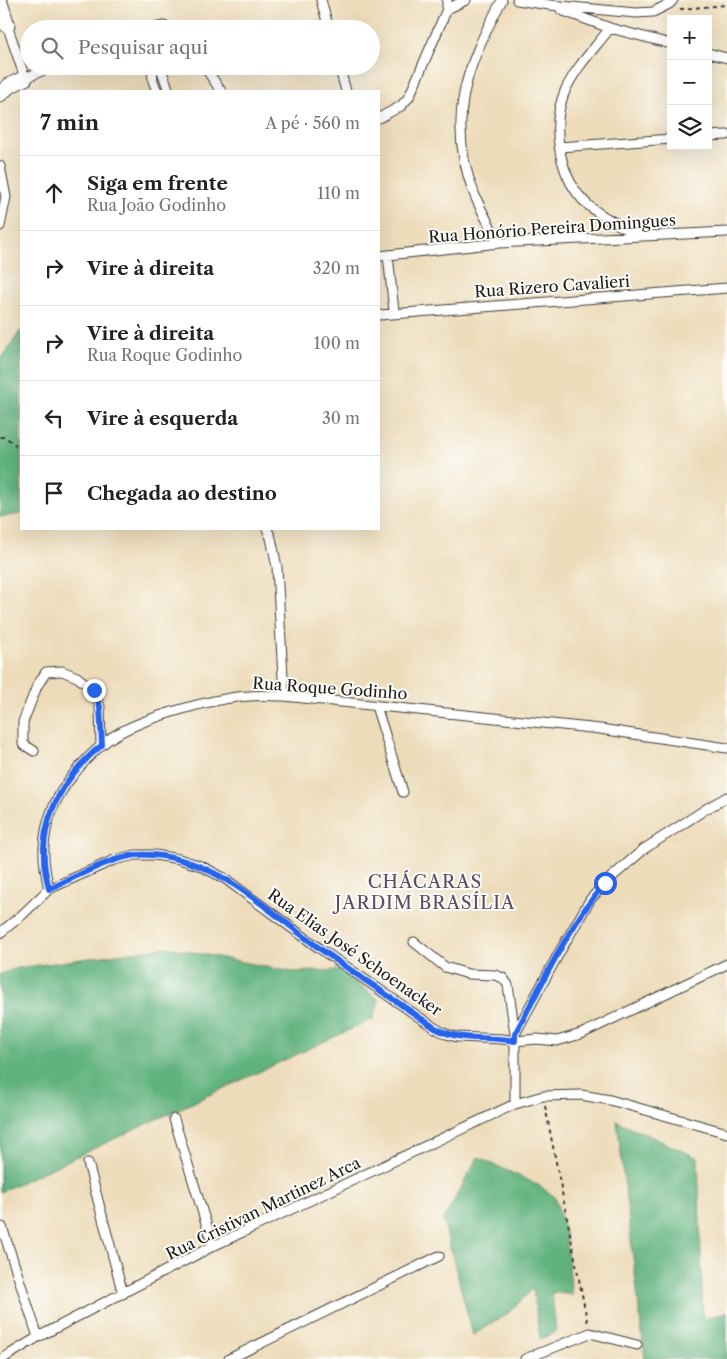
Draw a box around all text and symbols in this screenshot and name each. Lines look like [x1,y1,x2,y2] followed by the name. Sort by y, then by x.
[667,15,712,150] map controls
[667,15,712,60] button: +
[20,20,380,75] search box
[38,34,66,62] icon: search
[78,36,208,59] text: Pesquisar aqui
[667,60,712,105] button: −
[667,105,712,150] button: layers
[40,110,99,135] text: 7 min
[265,113,360,133] text: A pé · 560 m
[87,172,228,195] text: Siga em frente
[40,179,68,207] icon: ahead
[317,183,360,203] text: 110 m
[87,195,226,215] text: Rua João Godinho
[428,209,676,247] street label: Rua Honório Pereira Domingues
[40,254,68,282] icon: right
[87,257,214,280] text: Vire à direita
[313,258,360,278] text: 320 m
[474,271,630,301] street label: Rua Rizero Cavalieri
[87,322,214,345] text: Vire à direita
[40,329,68,357] icon: right
[314,333,360,353] text: 100 m
[87,345,242,365] text: Rua Roque Godinho
[40,404,68,432] icon: left
[87,407,238,430] text: Vire à esquerda
[322,408,360,428] text: 30 m
[40,479,68,507] icon: arrive
[87,482,277,505] text: Chegada ao destino
[252,673,408,703] street label: Rua Roque Godinho
[83,679,106,702] route end
[332,870,515,914] district label: CHÁCARAS JARDIM BRASÍLIA
[594,872,617,895] route start
[264,884,446,1020] street label: Rua Elias José Schoenacker
[162,1152,364,1264] street label: Rua Cristivan Martinez Arca

